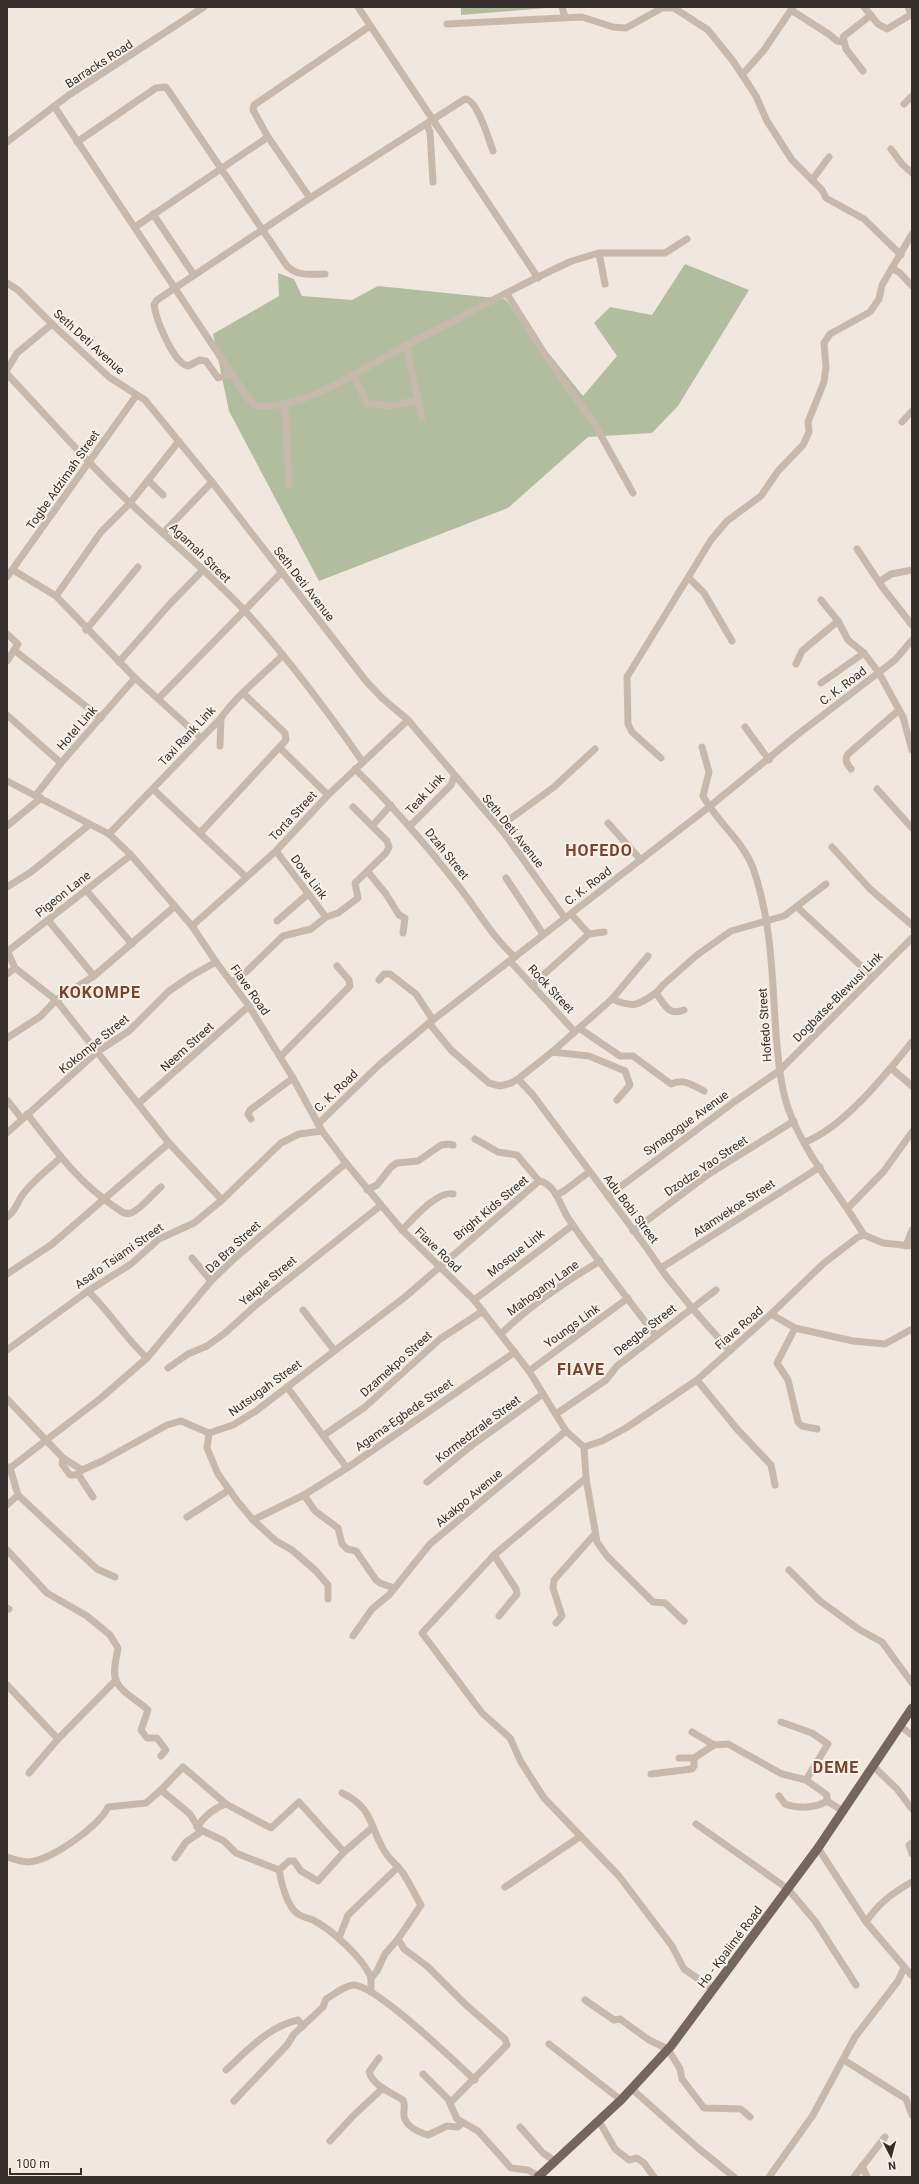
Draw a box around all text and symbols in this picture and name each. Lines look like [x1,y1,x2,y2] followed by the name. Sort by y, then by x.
[63,37,135,91] street label: Barracks Road
[51,307,127,377] street label: Seth Deti Avenue
[23,428,103,532] street label: Togbe Adzimah Street
[167,520,233,586] street label: Agamah Street
[271,544,337,624] street label: Seth Deti Avenue
[817,664,869,708] street label: C. K. Road
[54,702,100,753] street label: Hotel Link
[156,703,219,769] street label: Taxi Rank Link
[403,770,448,817] street label: Teak Link
[266,788,320,844] street label: Torta Street
[479,792,547,870] street label: Seth Deti Avenue
[422,826,472,882] street label: Dzah Street
[565,841,633,860] district label: HOFEDO
[288,852,331,903] street label: Dove Link
[562,864,614,908] street label: C. K. Road
[33,868,93,920] street label: Pigeon Lane
[790,949,886,1045] street label: Dogbatse-Blewusi Link
[227,962,273,1018] street label: Fiave Road
[525,962,577,1016] street label: Rock Street
[59,983,141,1002] district label: KOKOMPE
[755,988,775,1062] street label: Hofedo Street
[56,1012,132,1076] street label: Kokompe Street
[158,1020,216,1074] street label: Neem Street
[311,1067,361,1115] street label: C. K. Road
[641,1088,731,1158] street label: Synagogue Avenue
[662,1133,750,1199] street label: Dzodze Yao Street
[600,1172,662,1246] street label: Adu Bobi Street
[451,1173,531,1243] street label: Bright Kids Street
[690,1176,778,1240] street label: Atamvekoe Street
[203,1218,263,1276] street label: Da Bra Street
[72,1220,166,1292] street label: Asafo Tsiami Street
[412,1225,464,1275] street label: Fiave Road
[485,1226,548,1280] street label: Mosque Link
[237,1253,299,1309] street label: Yekple Street
[505,1257,581,1319] street label: Mahogany Lane
[542,1301,603,1351] street label: Youngs Link
[611,1301,679,1359] street label: Deegbe Street
[712,1303,766,1353] street label: Fiave Road
[357,1328,435,1400] street label: Dzamekpo Street
[226,1357,304,1419] street label: Nutsugah Street
[557,1360,605,1379] district label: FIAVE
[353,1376,455,1454] street label: Agama-Egbede Street
[433,1393,523,1465] street label: Kormedzrale Street
[433,1466,505,1530] street label: Akakpo Avenue
[813,1758,859,1777] district label: DEME
[695,1903,765,1991] street label: Ho - Kpalimé Road
[871,2136,911,2176] north arrow
[10,2150,81,2176] scale bar
[16,2157,50,2171] text: 100 m
[887,2159,897,2172] text: N

